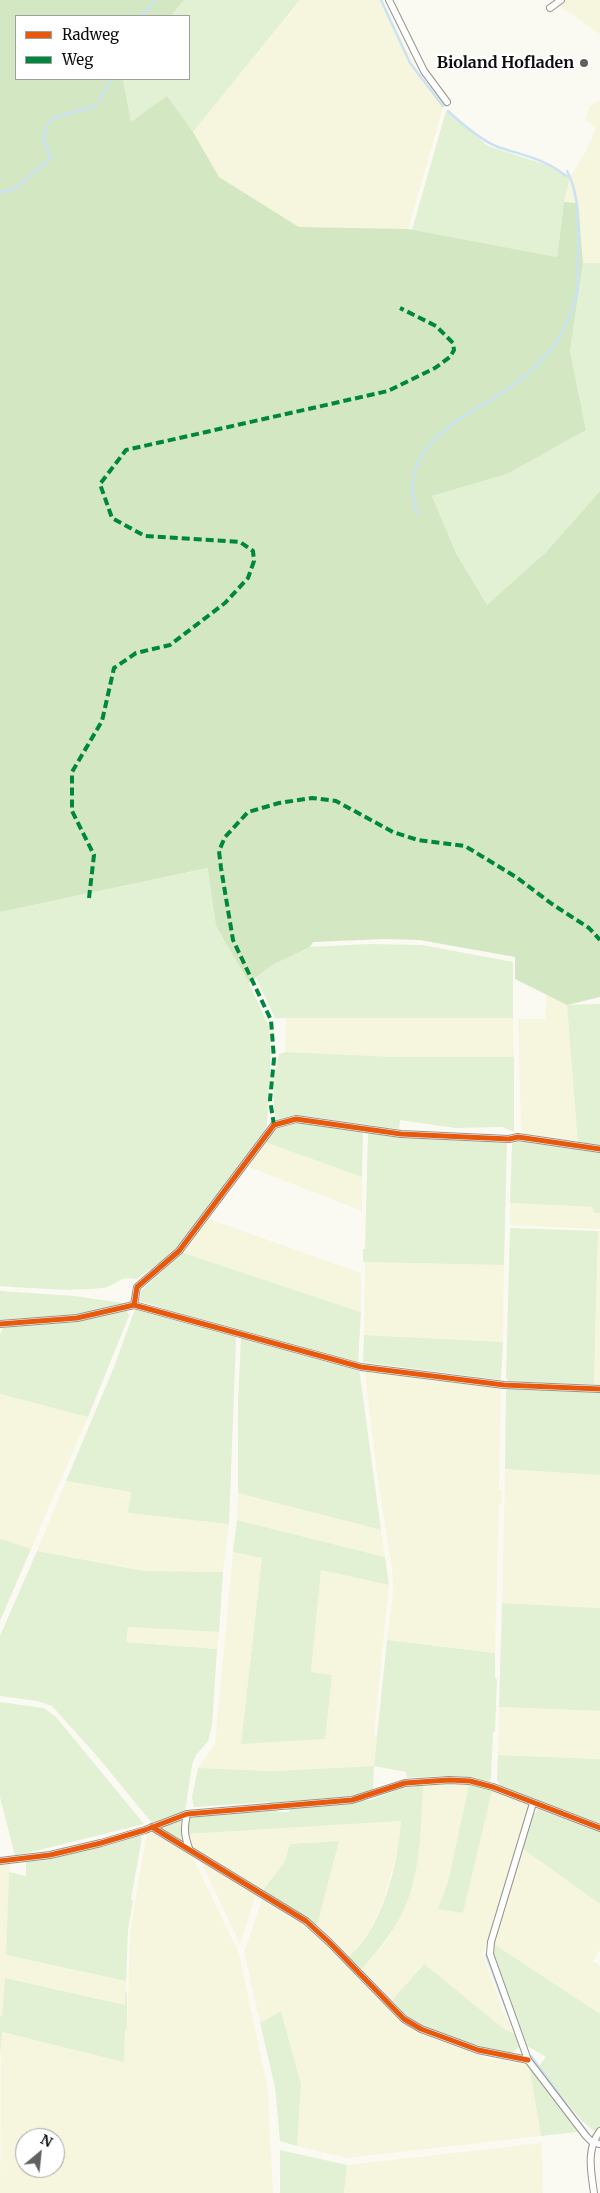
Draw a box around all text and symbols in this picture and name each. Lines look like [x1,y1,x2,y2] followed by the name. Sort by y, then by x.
[15,15,190,80] legend
[62,25,119,44] text: Radweg
[62,50,93,69] text: Weg
[437,53,574,73] place label: Bioland Hofladen
[578,57,590,69] marker: Bioland Hofladen
[15,2128,65,2178] north arrow
[37,2130,56,2151] text: N

